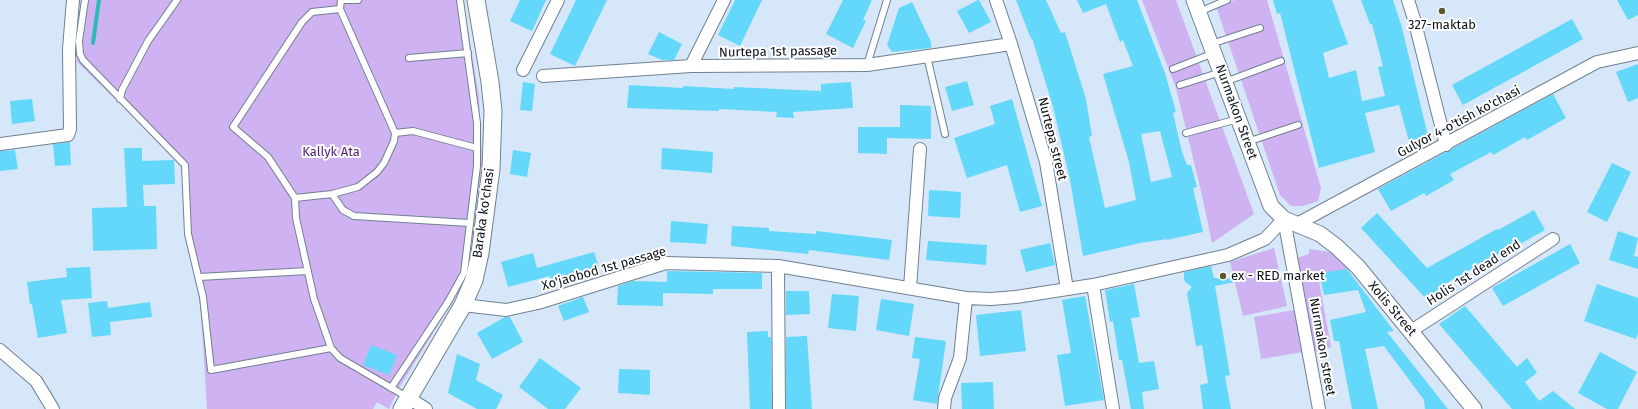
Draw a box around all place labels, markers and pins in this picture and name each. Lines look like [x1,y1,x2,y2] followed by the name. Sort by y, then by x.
[1437,6,1447,16] marker: 327-maktab
[1408,17,1476,33] place label: 327-maktab
[1231,268,1325,284] place label: ex - RED market
[1218,271,1228,281] marker: ex - RED market

